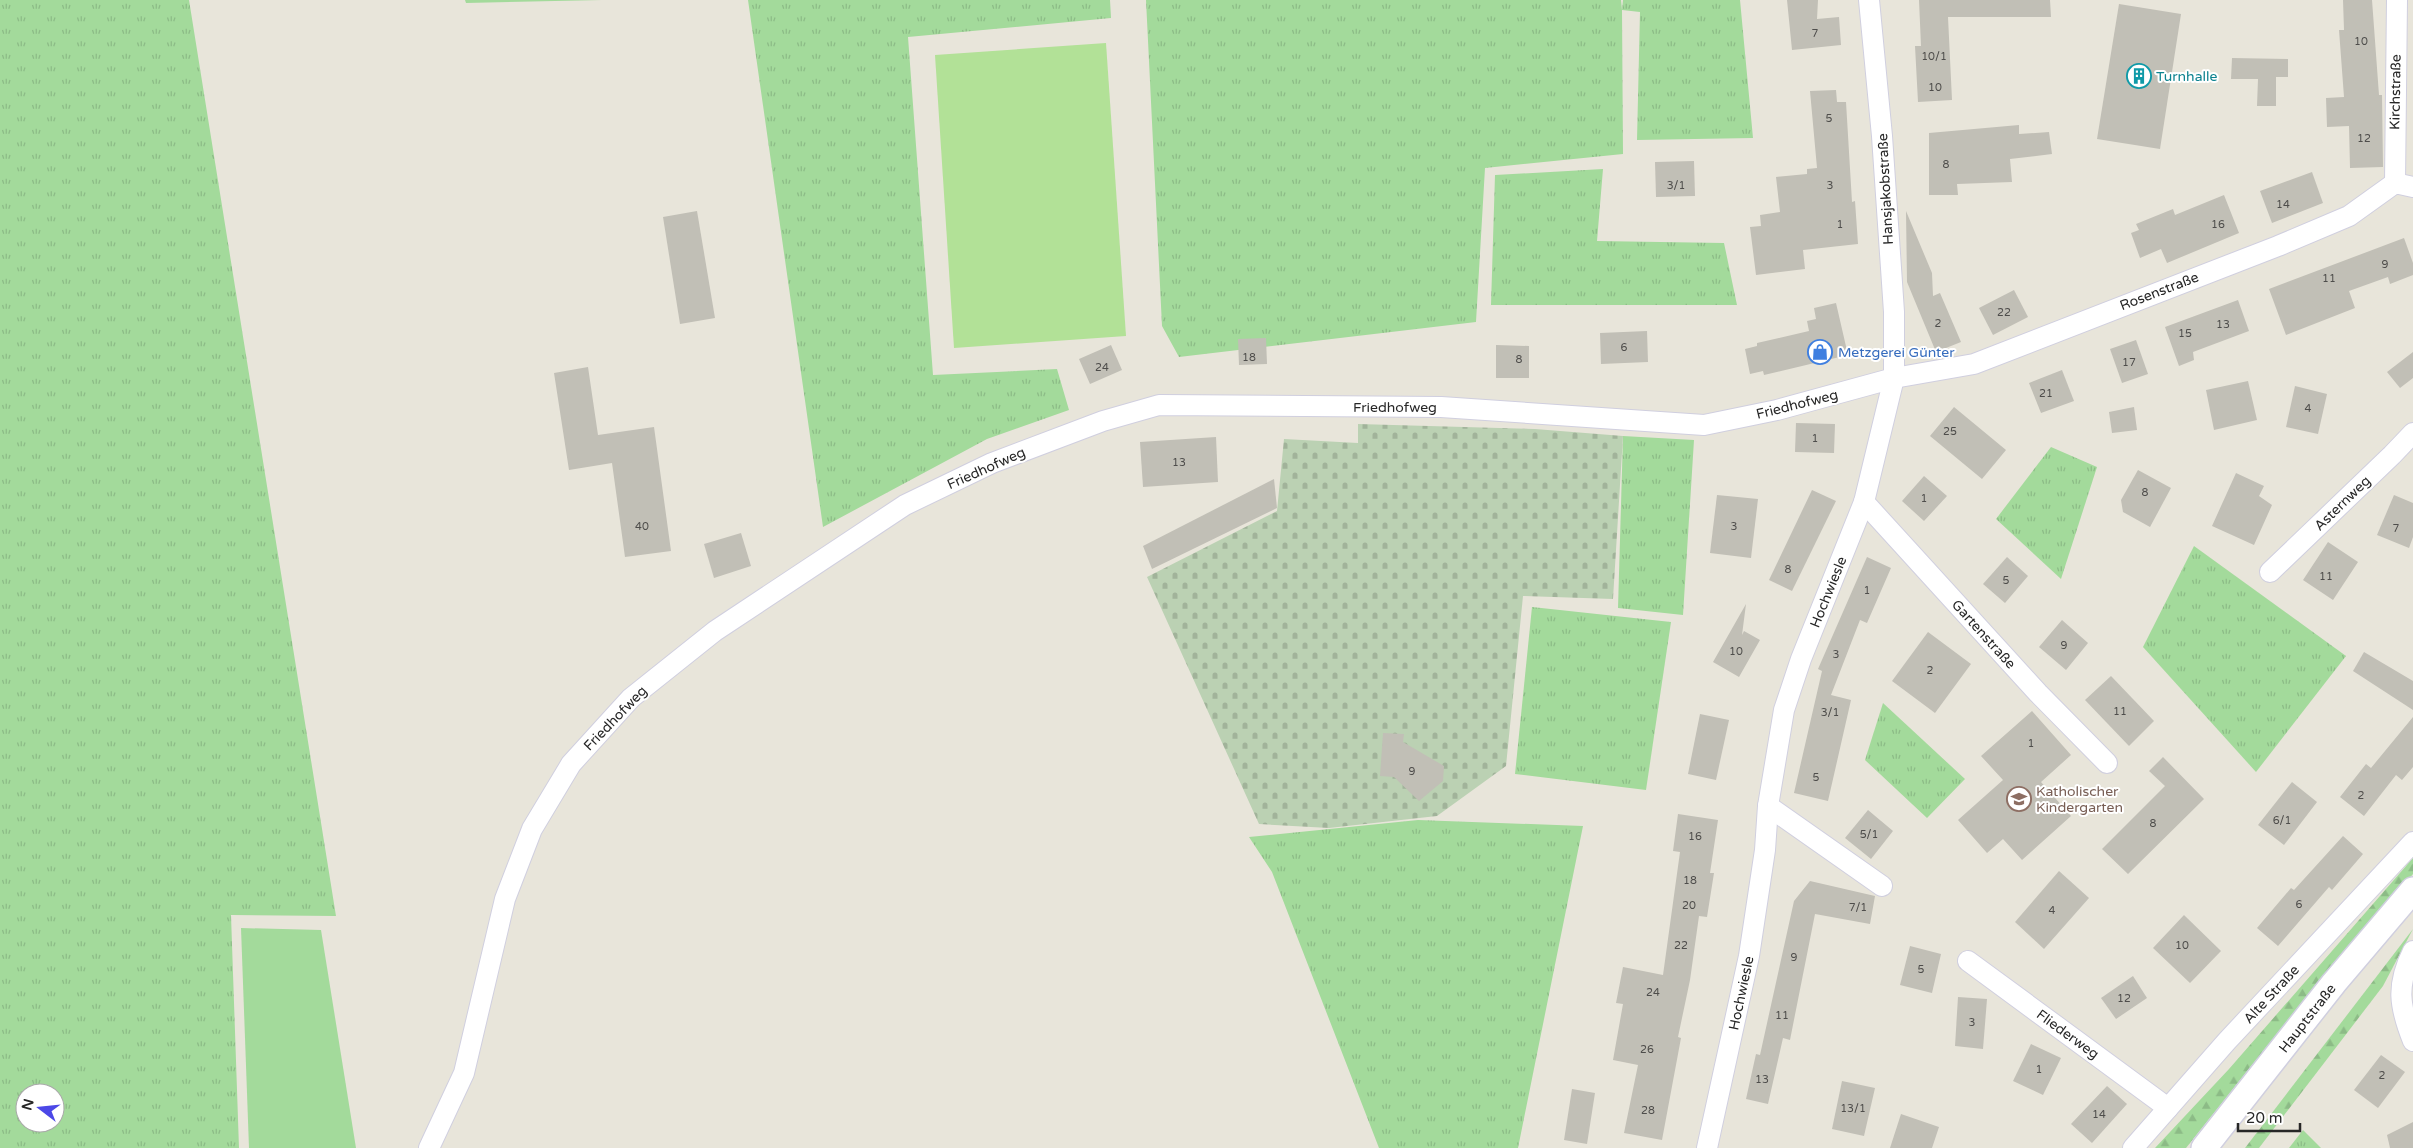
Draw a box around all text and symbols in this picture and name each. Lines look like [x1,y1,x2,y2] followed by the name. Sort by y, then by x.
[1812,27,1819,40] house number: 7
[2354,35,2368,48] house number: 10
[1921,50,1947,63] house number: 10/1
[2386,54,2405,130] street label: Kirchstraße
[2126,63,2152,89] building icon: Turnhalle
[2156,68,2217,85] place label: Turnhalle
[1928,81,1942,94] house number: 10
[1826,112,1833,125] house number: 5
[2357,132,2371,145] house number: 12
[1874,133,1897,245] street label: Hansjakobstraße
[1943,158,1950,171] house number: 8
[1667,179,1685,192] house number: 3/1
[1827,179,1834,192] house number: 3
[2276,198,2290,211] house number: 14
[1837,218,1843,231] house number: 1
[2211,218,2225,231] house number: 16
[2382,258,2389,271] house number: 9
[2117,269,2201,314] street label: Rosenstraße
[2322,272,2336,285] house number: 11
[1997,306,2011,319] house number: 22
[1935,317,1942,330] house number: 2
[2216,318,2230,331] house number: 13
[2178,327,2192,340] house number: 15
[1807,339,1833,365] shop icon: Metzgerei Günter
[1621,341,1628,354] house number: 6
[1838,344,1955,361] place label: Metzgerei Günter
[1242,351,1256,364] house number: 18
[1516,353,1523,366] house number: 8
[2122,356,2136,369] house number: 17
[1095,361,1109,374] house number: 24
[1754,386,1840,423] street label: Friedhofweg
[2039,387,2053,400] house number: 21
[1353,399,1437,416] street label: Friedhofweg
[2305,402,2312,415] house number: 4
[1943,425,1957,438] house number: 25
[1812,432,1818,445] house number: 1
[944,444,1028,493] street label: Friedhofweg
[1172,456,1186,469] house number: 13
[2311,472,2374,534] street label: Asternweg
[2142,486,2149,499] house number: 8
[1921,492,1927,505] house number: 1
[635,520,649,533] house number: 40
[1731,520,1738,533] house number: 3
[2393,522,2400,535] house number: 7
[1806,554,1850,630] street label: Hochwiesle
[1785,563,1792,576] house number: 8
[2319,570,2333,583] house number: 11
[2003,574,2010,587] house number: 5
[1864,584,1870,597] house number: 1
[1948,596,2019,672] street label: Gartenstraße
[2061,639,2068,652] house number: 9
[1729,645,1743,658] house number: 10
[1833,648,1840,661] house number: 3
[1927,664,1934,677] house number: 2
[580,682,651,754] street label: Friedhofweg
[2113,705,2127,718] house number: 11
[1821,706,1839,719] house number: 3/1
[2028,737,2034,750] house number: 1
[1409,765,1416,778] house number: 9
[1813,771,1820,784] house number: 5
[2036,783,2123,816] place label: Katholischer Kindergarten
[2006,786,2032,812] school or university icon: Katholischer Kindergarten
[2358,789,2365,802] house number: 2
[2273,814,2291,827] house number: 6/1
[2150,817,2157,830] house number: 8
[1860,828,1878,841] house number: 5/1
[1688,830,1702,843] house number: 16
[1683,874,1697,887] house number: 18
[2296,898,2303,911] house number: 6
[1682,899,1696,912] house number: 20
[1849,901,1867,914] house number: 7/1
[2049,904,2056,917] house number: 4
[1674,939,1688,952] house number: 22
[2175,939,2189,952] house number: 10
[1791,951,1798,964] house number: 9
[1725,954,1758,1032] street label: Hochwiesle
[2240,961,2303,1027] street label: Alte Straße
[1918,963,1925,976] house number: 5
[2275,980,2340,1056] street label: Hauptstraße
[1646,986,1660,999] house number: 24
[2117,992,2131,1005] house number: 12
[2033,1006,2102,1063] street label: Fliederweg
[1775,1009,1789,1022] house number: 11
[1969,1016,1976,1029] house number: 3
[1640,1043,1654,1056] house number: 26
[2036,1063,2042,1076] house number: 1
[2379,1069,2386,1082] house number: 2
[1755,1073,1769,1086] house number: 13
[15,1083,65,1133] north arrow
[18,1097,38,1112] text: N
[2238,1100,2300,1132] scale bar
[1840,1102,1866,1115] house number: 13/1
[1641,1104,1655,1117] house number: 28
[2092,1108,2106,1121] house number: 14
[2246,1109,2283,1127] text: 20 m

